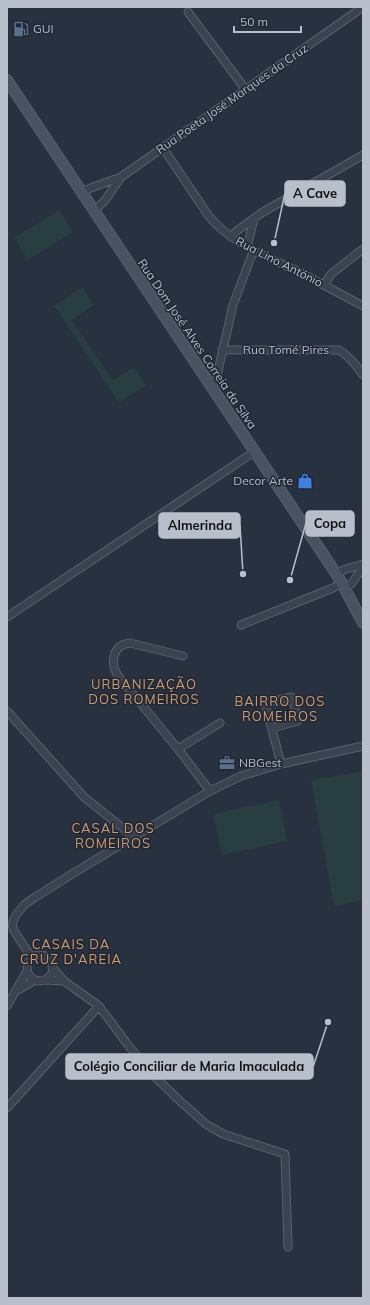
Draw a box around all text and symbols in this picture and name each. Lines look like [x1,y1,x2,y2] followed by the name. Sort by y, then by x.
[234,8,301,34] scale bar
[240,14,268,29] text: 50 m
[12,20,30,38] fuel station icon: GUI
[33,21,54,36] place label: GUI
[153,40,311,157] street label: Rua Poeta José Marques da Cruz
[285,181,345,206] callout: A Cave
[293,185,337,201] text: A Cave
[233,233,325,290] street label: Rua Lino António
[135,256,260,432] street label: Rua Dom José Alves Correia da Silva
[243,342,329,357] street label: Rua Tomé Pires
[296,472,314,490] shop icon: Decor Arte
[233,473,293,488] place label: Decor Arte
[306,511,354,536] callout: Copa
[159,513,240,538] callout: Almerinda
[314,515,346,531] text: Copa
[168,517,232,533] text: Almerinda
[88,676,200,707] district label: URBANIZAÇÃO DOS ROMEIROS
[235,693,325,724] district label: BAIRRO DOS ROMEIROS
[218,754,236,772] office icon: NBGest
[239,755,282,770] place label: NBGest
[71,820,155,851] district label: CASAL DOS ROMEIROS
[20,936,122,967] district label: CASAIS DA CRUZ D'AREIA
[66,1054,313,1079] callout: Colégio Conciliar de Maria Imaculada
[74,1058,304,1074] text: Colégio Conciliar de Maria Imaculada

